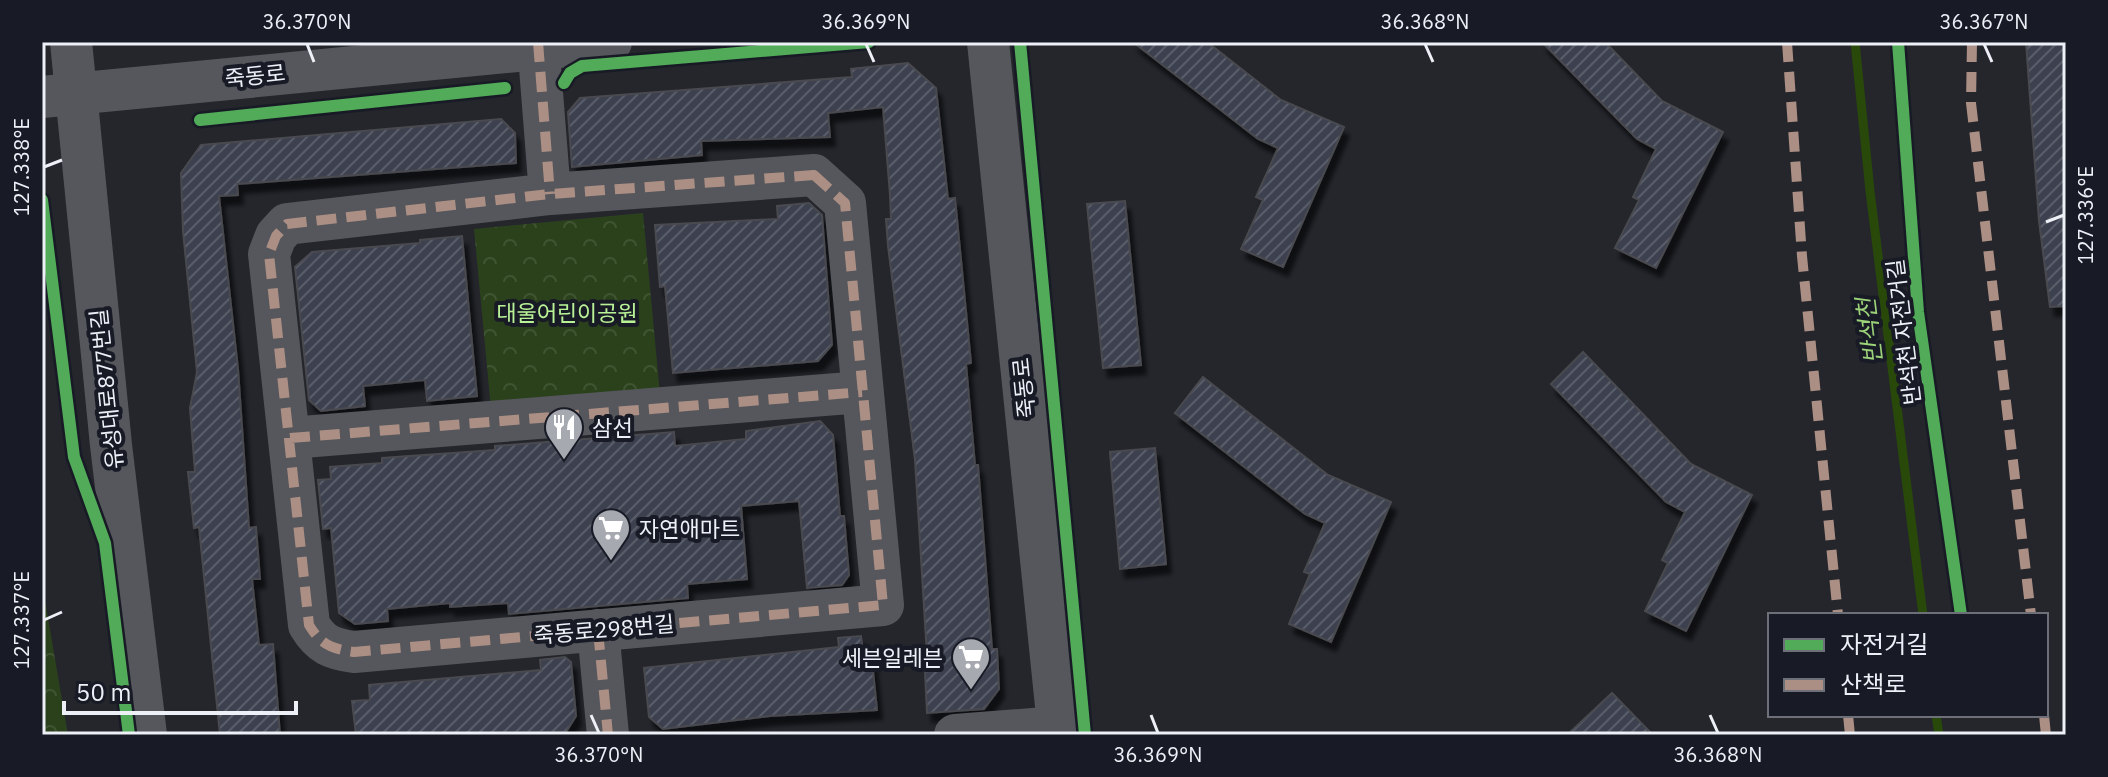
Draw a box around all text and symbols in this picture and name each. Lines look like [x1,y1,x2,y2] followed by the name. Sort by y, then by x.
[263,8,351,35] text: 36.370°N
[822,8,910,35] text: 36.369°N
[1381,8,1469,35] text: 36.368°N
[1940,8,2028,35] text: 36.367°N
[223,57,287,93] street label: 죽동로
[8,118,35,216] text: 127.338°E
[2072,166,2099,264] text: 127.336°E
[1880,257,1926,407] street label: 반석천 자전거길
[1849,293,1889,366] water label: 반석천
[496,298,638,327] park label: 대울어린이공원
[83,307,129,471] street label: 유성대로877번길
[1005,356,1041,420] street label: 죽동로
[543,406,585,461] restaurant icon: 삼선
[592,413,632,442] place label: 삼선
[590,507,632,562] supermarket icon: 자연애마트
[639,514,740,543] place label: 자연애마트
[8,571,35,669] text: 127.337°E
[533,608,675,650] street label: 죽동로298번길
[1768,613,2048,717] legend
[1840,628,1928,660] text: 자전거길
[950,636,992,691] supermarket icon: 세븐일레븐
[842,643,943,672] place label: 세븐일레븐
[64,665,296,715] scale bar
[1840,668,1906,700] text: 산책로
[76,676,131,708] text: 50 m
[555,741,643,768] text: 36.370°N
[1114,741,1202,768] text: 36.369°N
[1674,741,1762,768] text: 36.368°N

